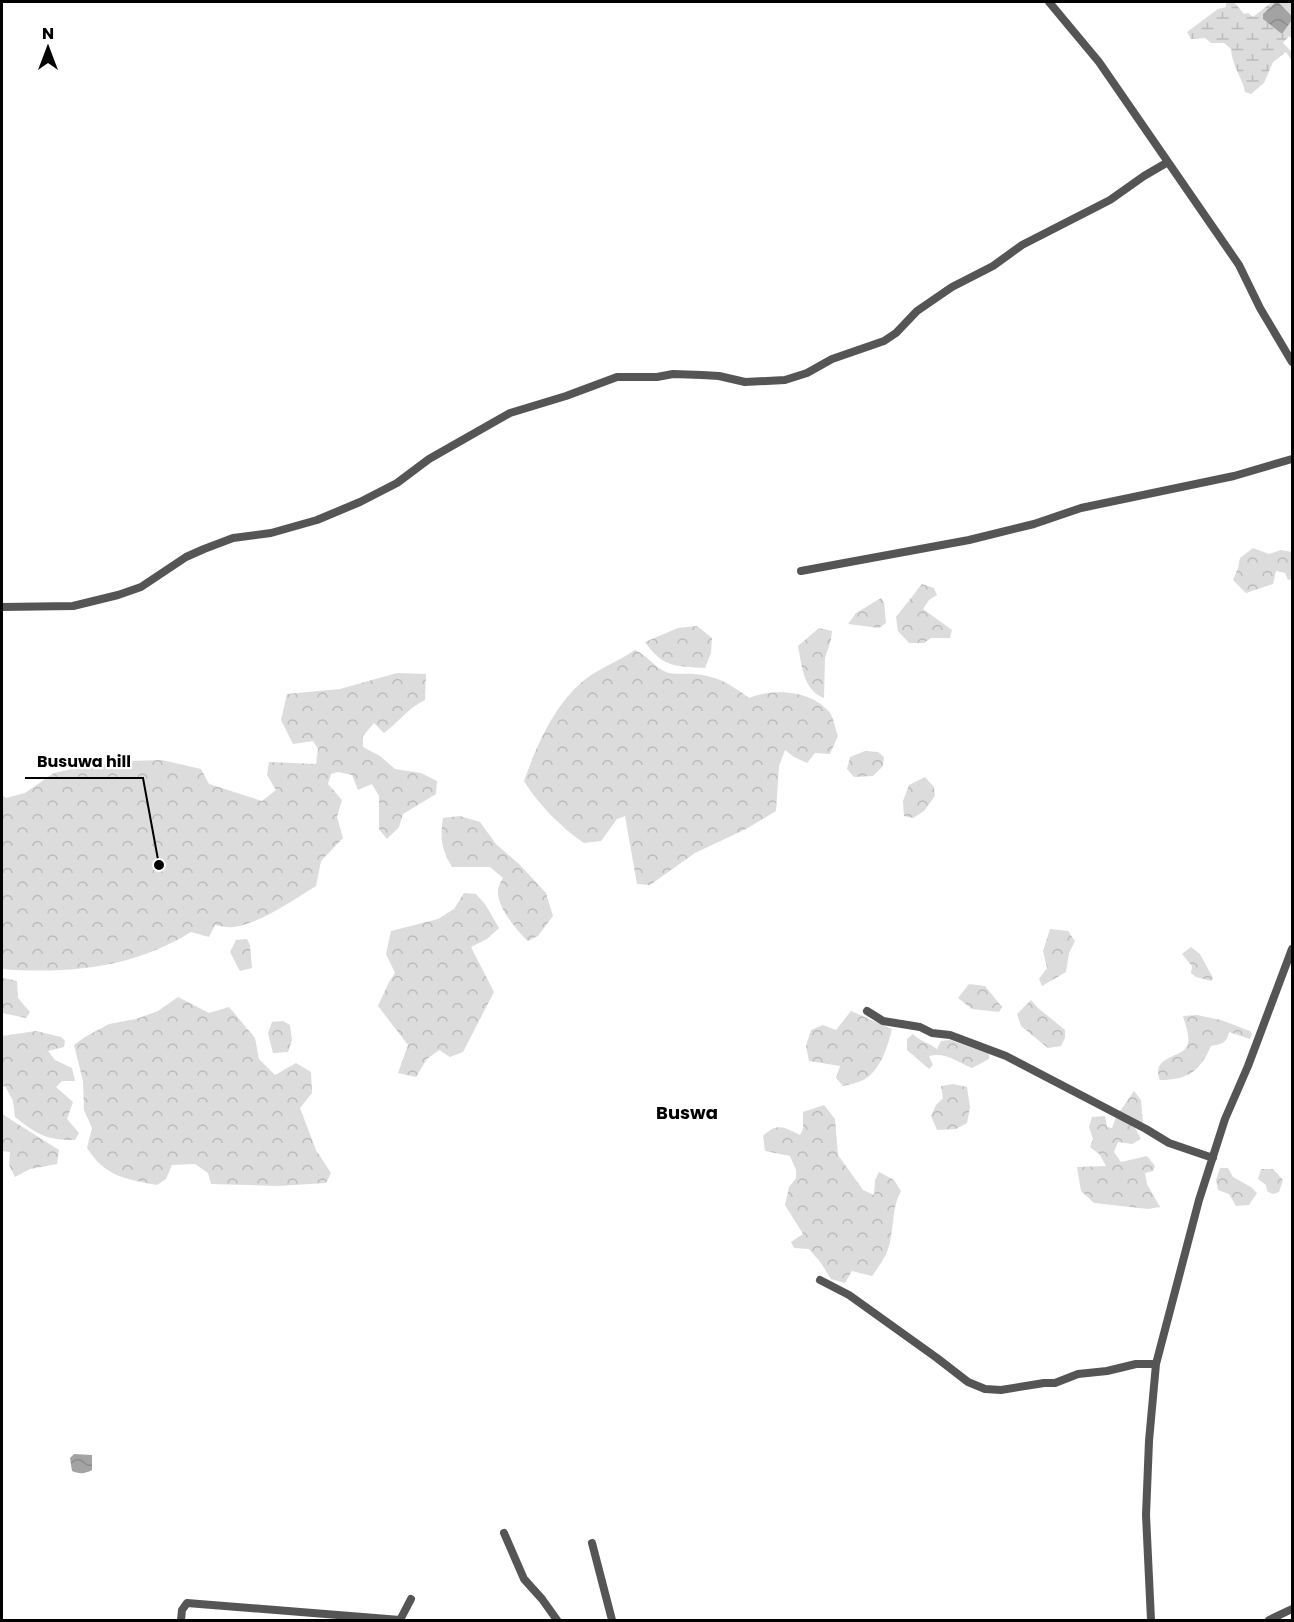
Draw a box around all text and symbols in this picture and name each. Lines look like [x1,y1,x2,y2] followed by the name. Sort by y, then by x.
[18,18,78,78] north arrow
[42,22,54,45] text: N
[25,744,143,778] callout: Busuwa hill
[37,750,131,773] text: Busuwa hill
[656,1100,718,1125] district label: Buswa

